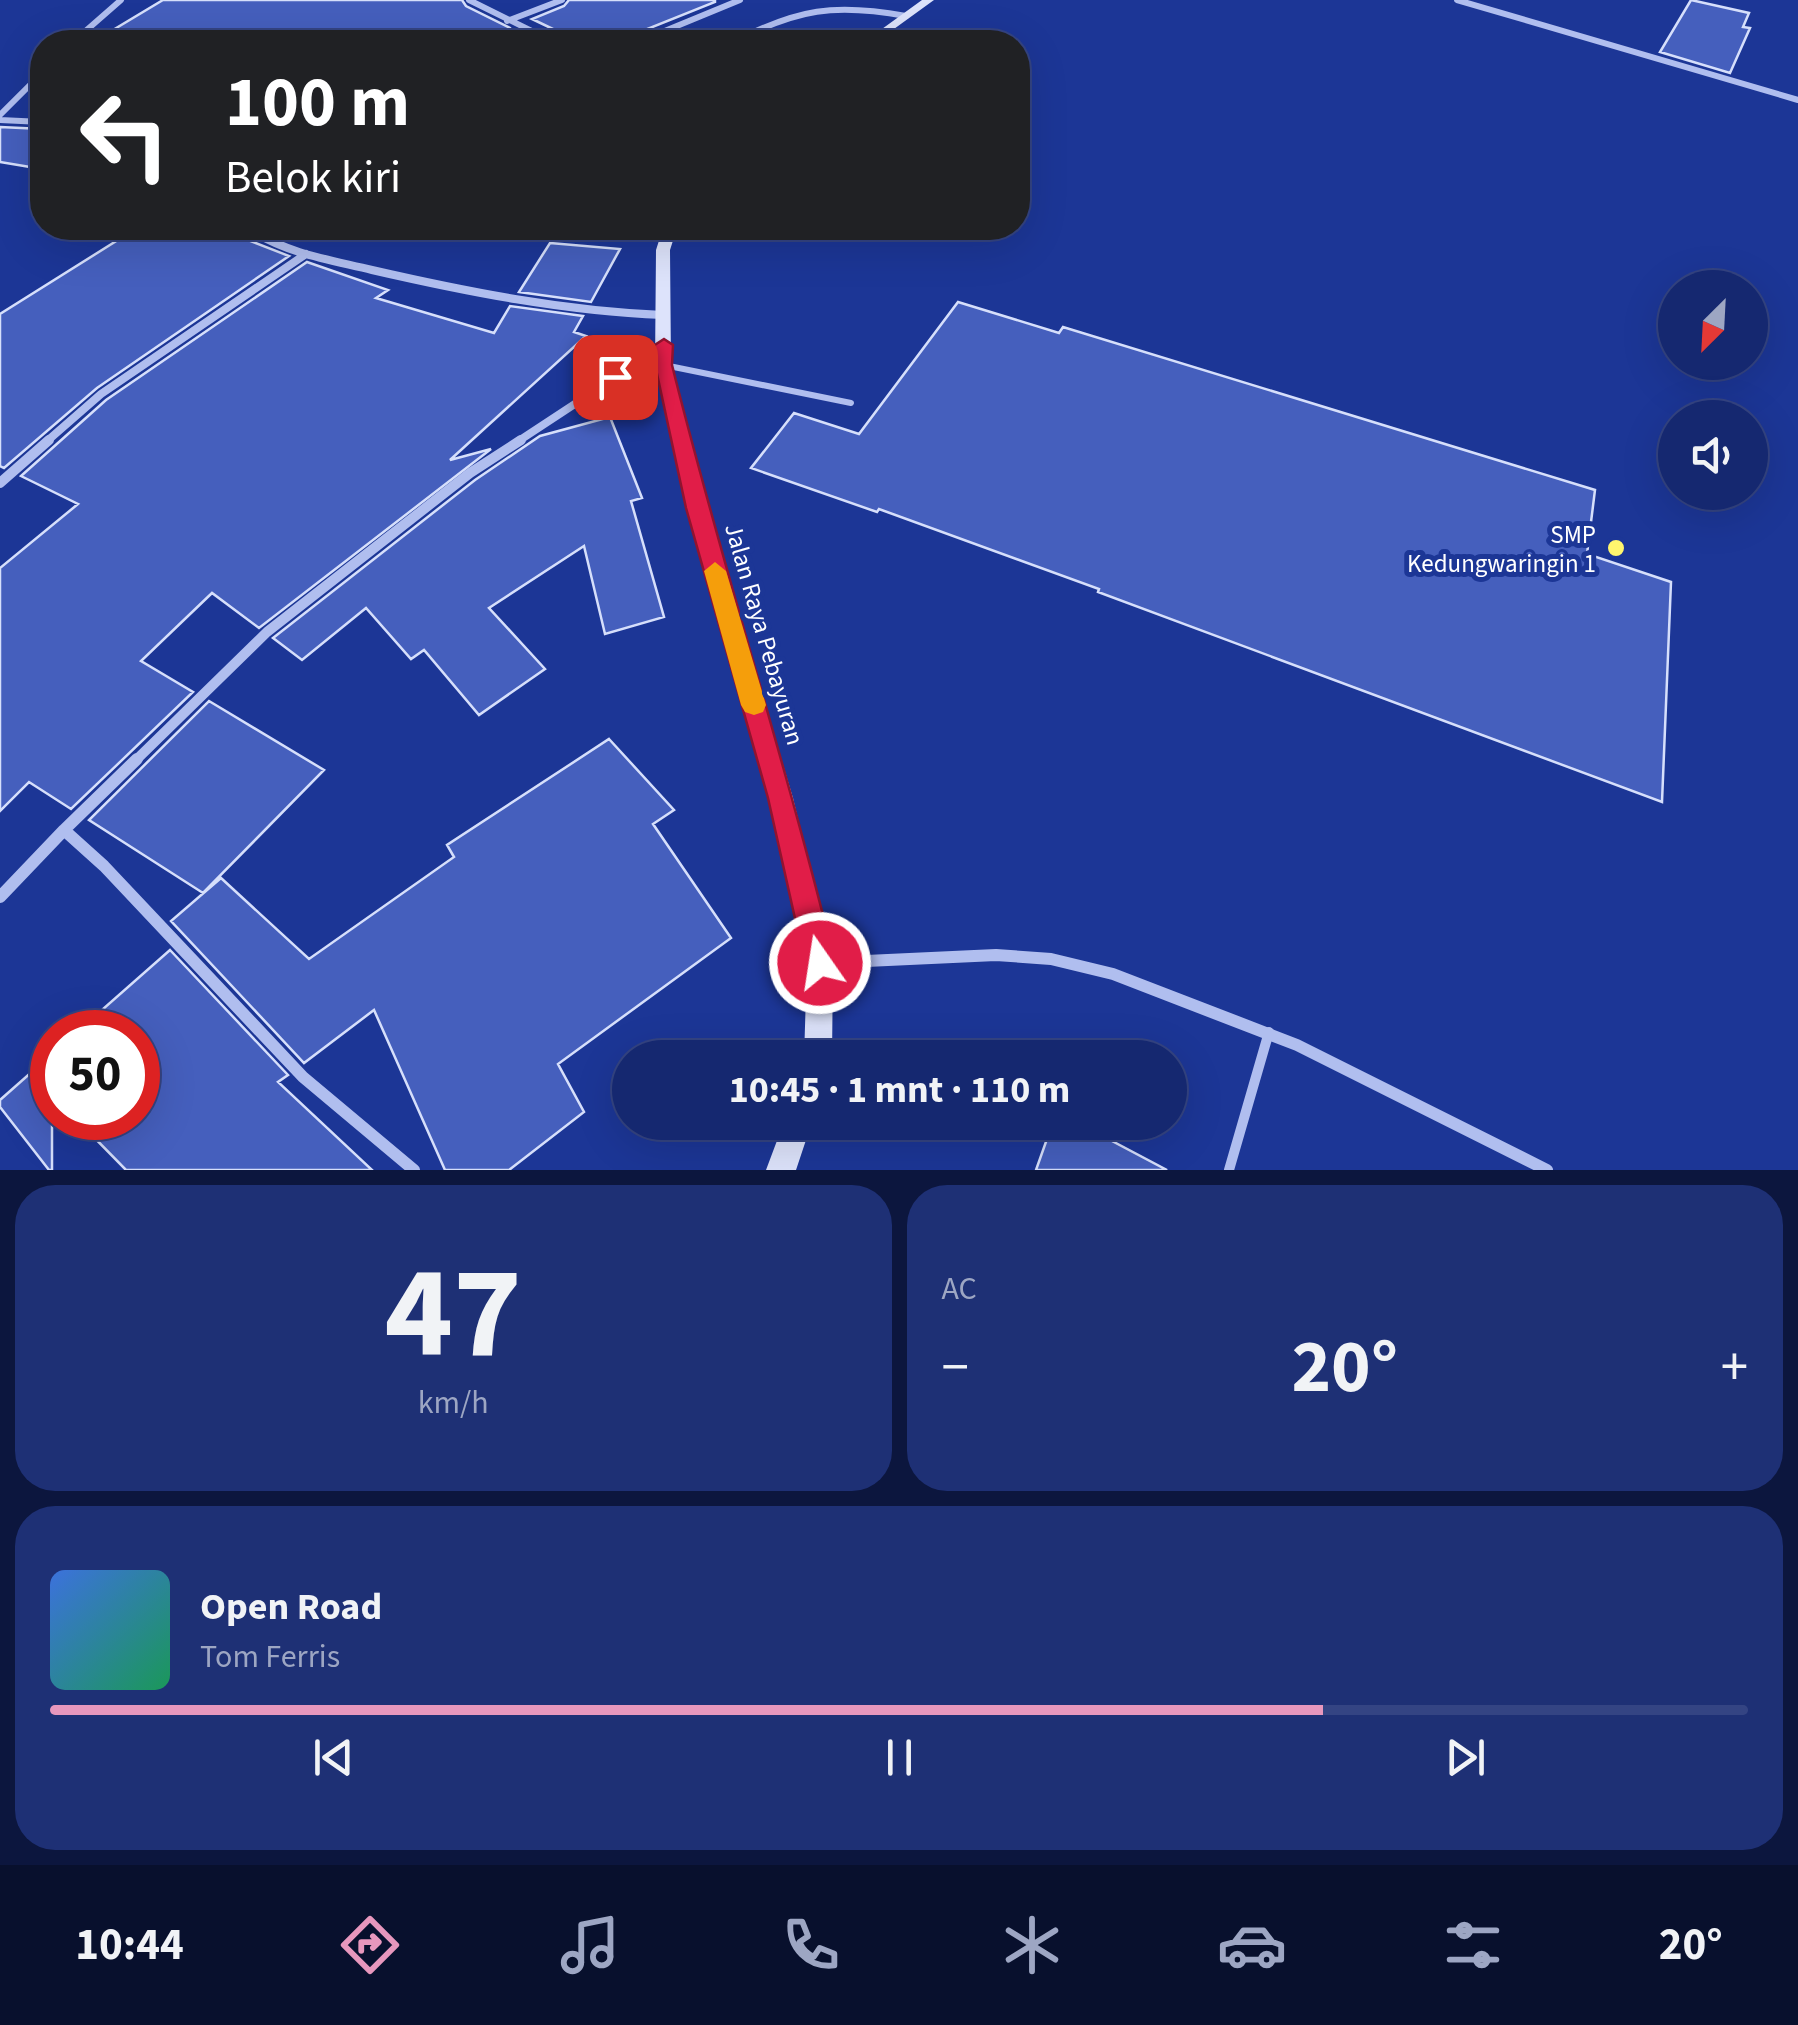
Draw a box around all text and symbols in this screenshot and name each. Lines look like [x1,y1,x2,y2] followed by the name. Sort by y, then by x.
[225,53,410,153] text: 100 m
[60,70,190,200] icon: left
[225,146,401,210] text: Belok kiri
[1658,270,1768,380] north arrow
[1658,270,1768,510] map controls
[573,335,658,420] pin
[588,350,643,405] icon: arrive
[1658,400,1768,510] button: sound
[1407,517,1596,582] place label: SMP Kedungwaringin 1
[715,519,813,749] street label: Jalan Raya Pebayuran
[1605,537,1627,559] marker: SMP Kedungwaringin 1
[768,911,872,1015] position arrow
[30,1010,160,1140] speed limit sign: 50
[729,1063,1070,1117] text: 10:45 · 1 mnt · 110 m
[385,1222,522,1407] text: 47
[942,1266,977,1312] text: AC
[1291,1314,1398,1421] text: 20°
[942,1329,969,1407] text: −
[1721,1329,1748,1407] text: +
[418,1380,489,1426] text: km/h
[200,1580,382,1634] text: Open Road
[200,1634,340,1680] text: Tom Ferris
[306,1730,361,1785] icon: previous
[872,1730,927,1785] icon: pause
[1438,1730,1493,1785] icon: next
[335,1910,405,1980] icon: directions
[555,1910,625,1980] icon: music
[776,1910,846,1980] icon: phone
[997,1910,1067,1980] icon: climate
[1217,1910,1287,1980] icon: car
[1438,1910,1508,1980] icon: filters
[75,1913,184,1977] text: 10:44
[1659,1913,1723,1977] text: 20°

